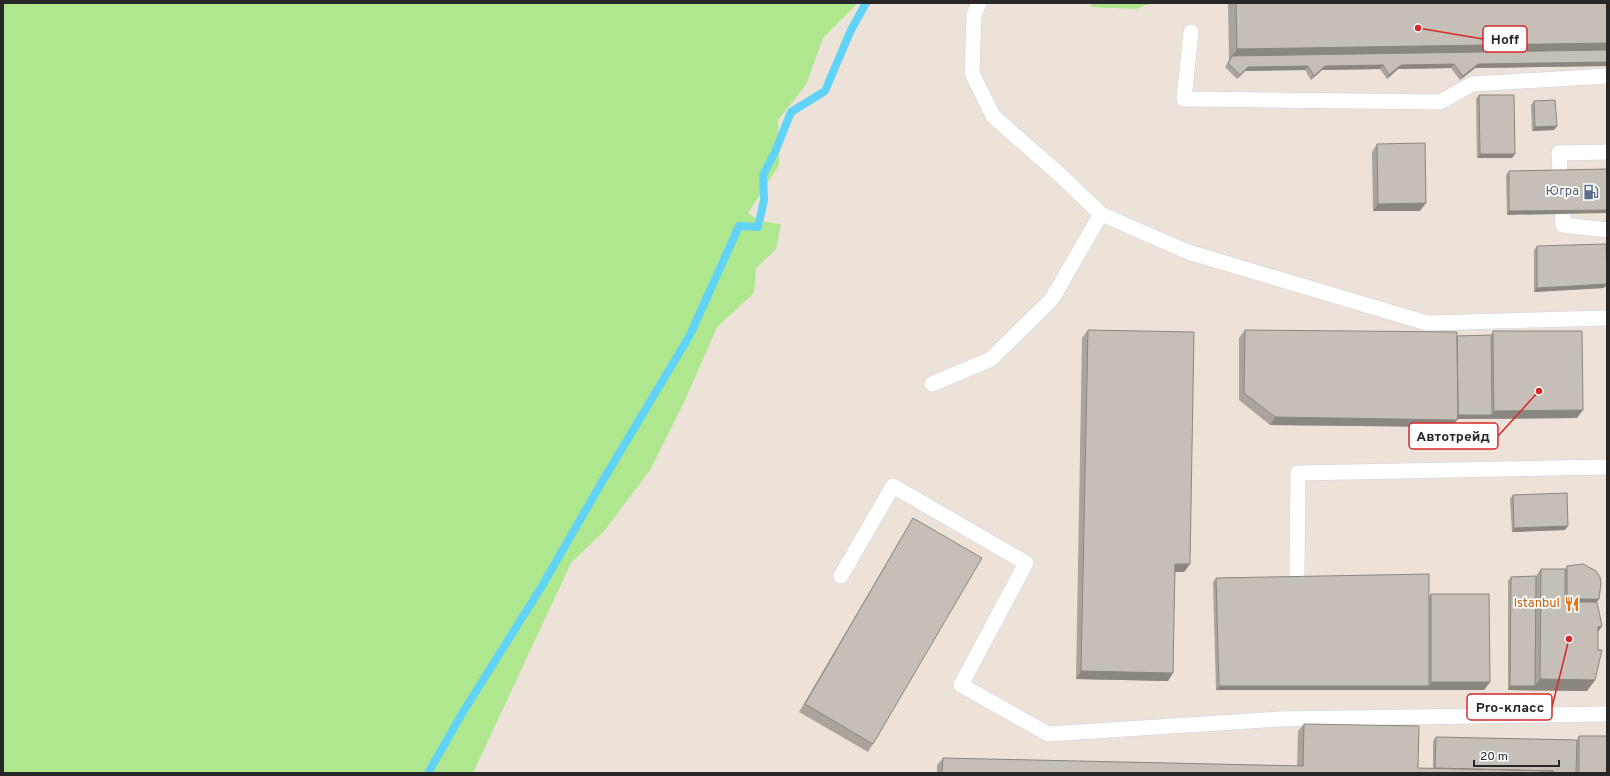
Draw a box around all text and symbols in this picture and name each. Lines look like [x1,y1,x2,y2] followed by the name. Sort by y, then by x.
[1483,26,1527,52] callout: Hoff
[1491,32,1520,49] text: Hoff
[1582,183,1600,201] fuel station icon: Югра
[1546,184,1579,200] place label: Югра
[1409,423,1498,449] callout: Автотрейд
[1416,429,1490,446] text: Автотрейд
[1563,595,1581,613] restaurant icon: Istanbul
[1513,596,1560,612] place label: Istanbul
[1467,694,1552,720] callout: Pro-класс
[1476,700,1544,717] text: Pro-класс
[1474,742,1559,768] scale bar
[1480,749,1508,765] text: 20 m

